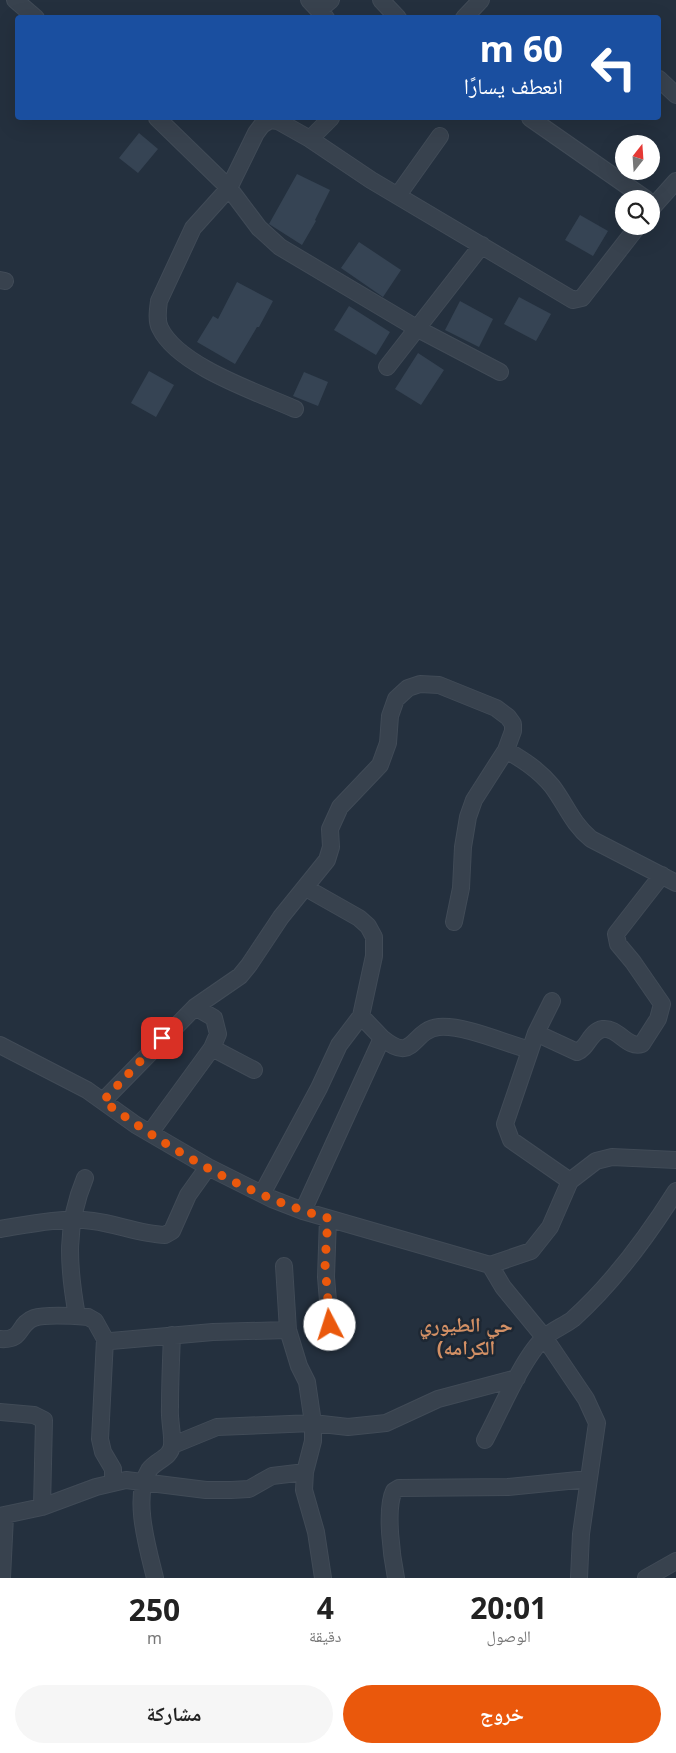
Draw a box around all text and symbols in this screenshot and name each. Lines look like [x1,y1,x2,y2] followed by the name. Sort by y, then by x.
[480,25,563,72] text: 60 m
[581,35,646,100] icon: left
[464,70,563,100] text: انعطف يسارًا
[615,135,660,180] north arrow
[615,135,660,235] map controls
[615,190,660,235] button: search
[141,1017,183,1059] pin
[148,1024,176,1052] icon: arrive
[303,1298,355,1350] position arrow
[419,1311,513,1361] district label: حي الطيوري (الكرامه
[317,1587,334,1628] text: 4
[470,1587,547,1628] text: 20:01
[129,1589,180,1630] text: 250
[309,1625,341,1647] text: دقيقة
[487,1625,531,1647] text: الوصول
[147,1627,162,1649] text: m
[15,1685,333,1743] button: مشاركة
[343,1685,661,1743] button: خروج

